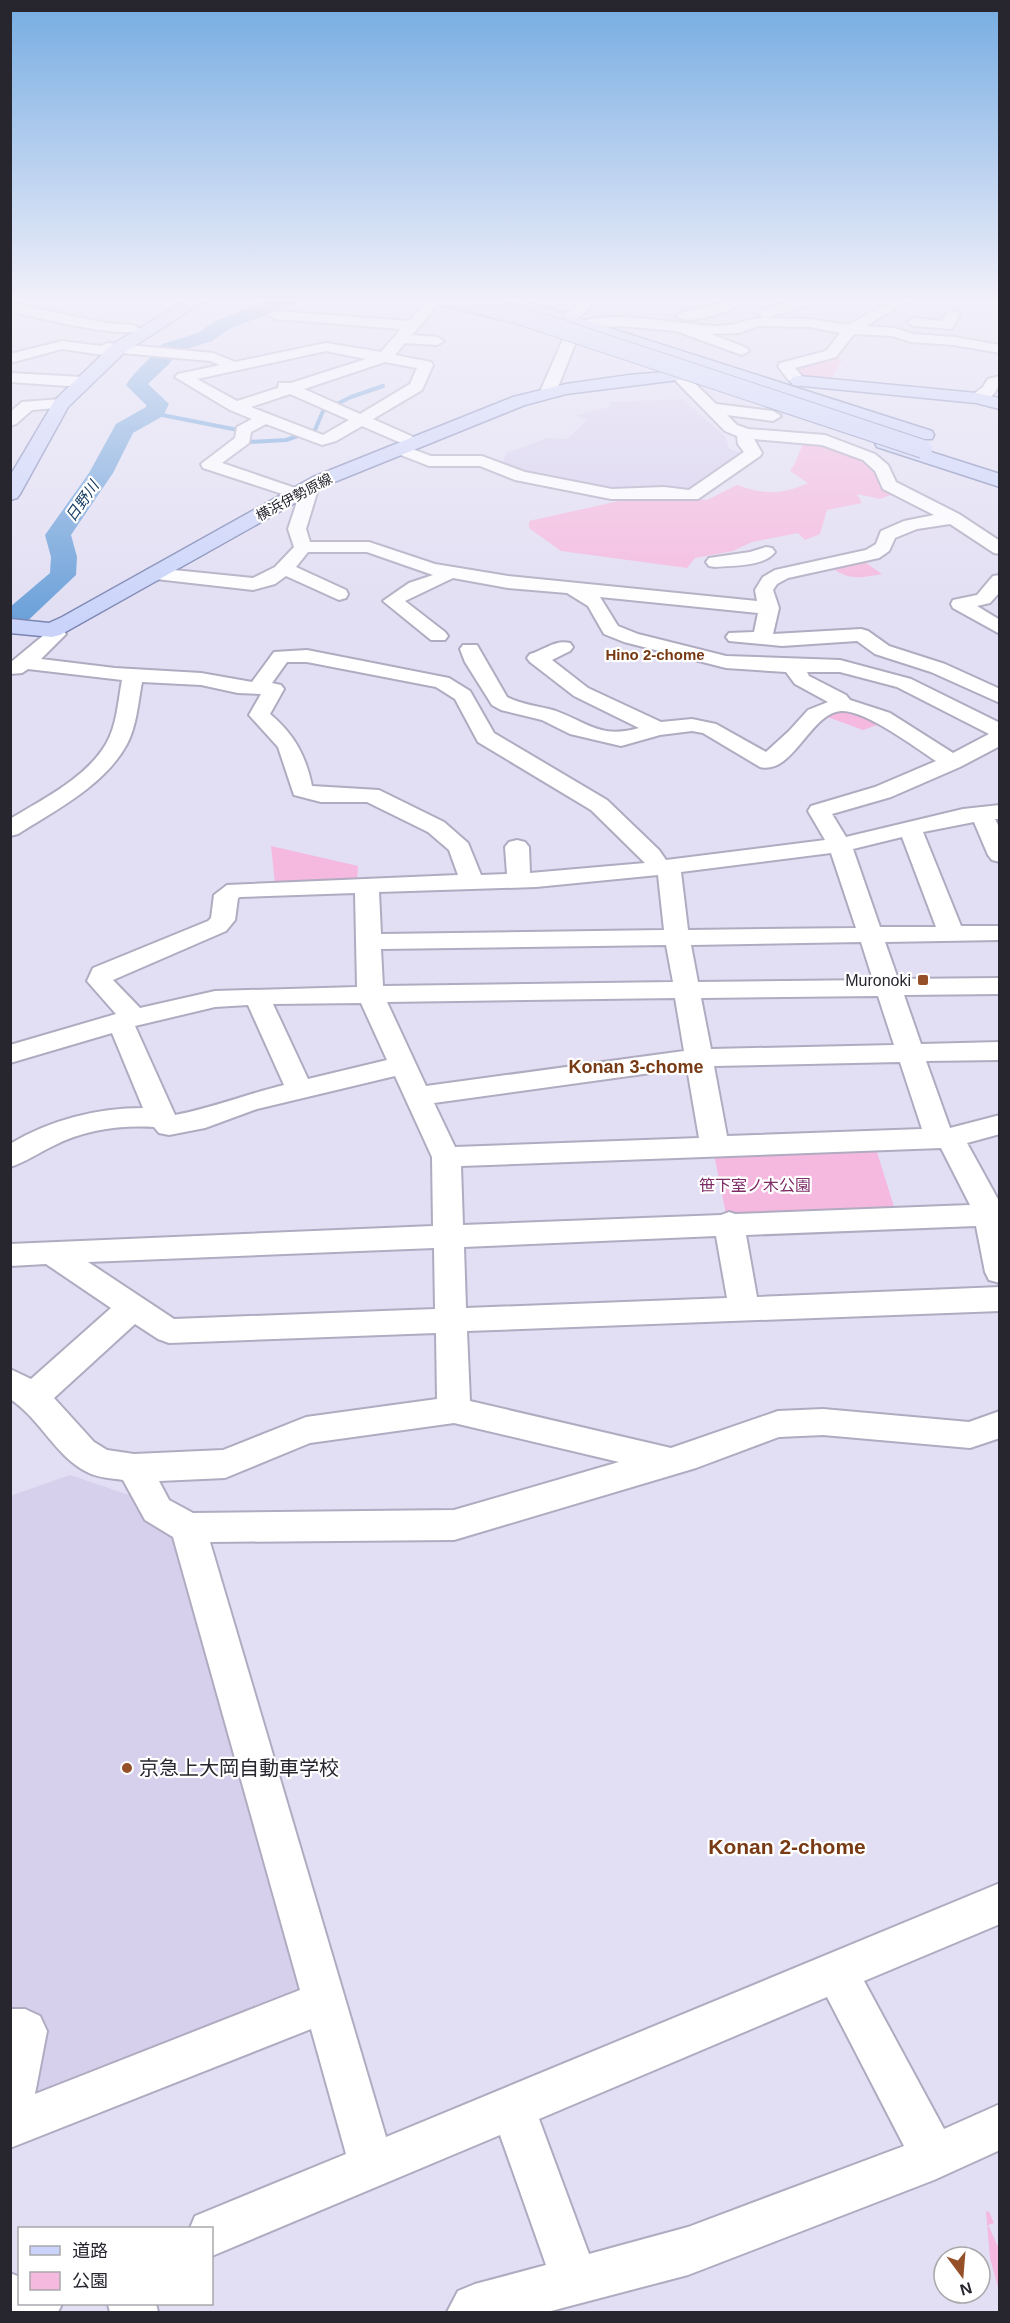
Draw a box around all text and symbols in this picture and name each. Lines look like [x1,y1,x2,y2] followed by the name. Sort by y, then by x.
[253,470,335,524] street label: 横浜伊勢原線
[62,476,103,524] water label: 日野川
[605,646,705,663] district label: Hino 2-chome
[845,972,911,989] place label: Muronoki
[916,973,930,987] marker: Muronoki
[568,1057,704,1077] district label: Konan 3-chome
[699,1177,811,1194] park label: 笹下室ノ木公園
[139,1757,339,1779] place label: 京急上大岡自動車学校
[120,1761,134,1775] marker: 京急上大岡自動車学校
[708,1835,866,1858] district label: Konan 2-chome
[18,2227,213,2305] legend
[72,2241,108,2261] text: 道路
[932,2245,992,2305] north arrow
[72,2271,108,2291] text: 公園
[958,2279,974,2299] text: N

